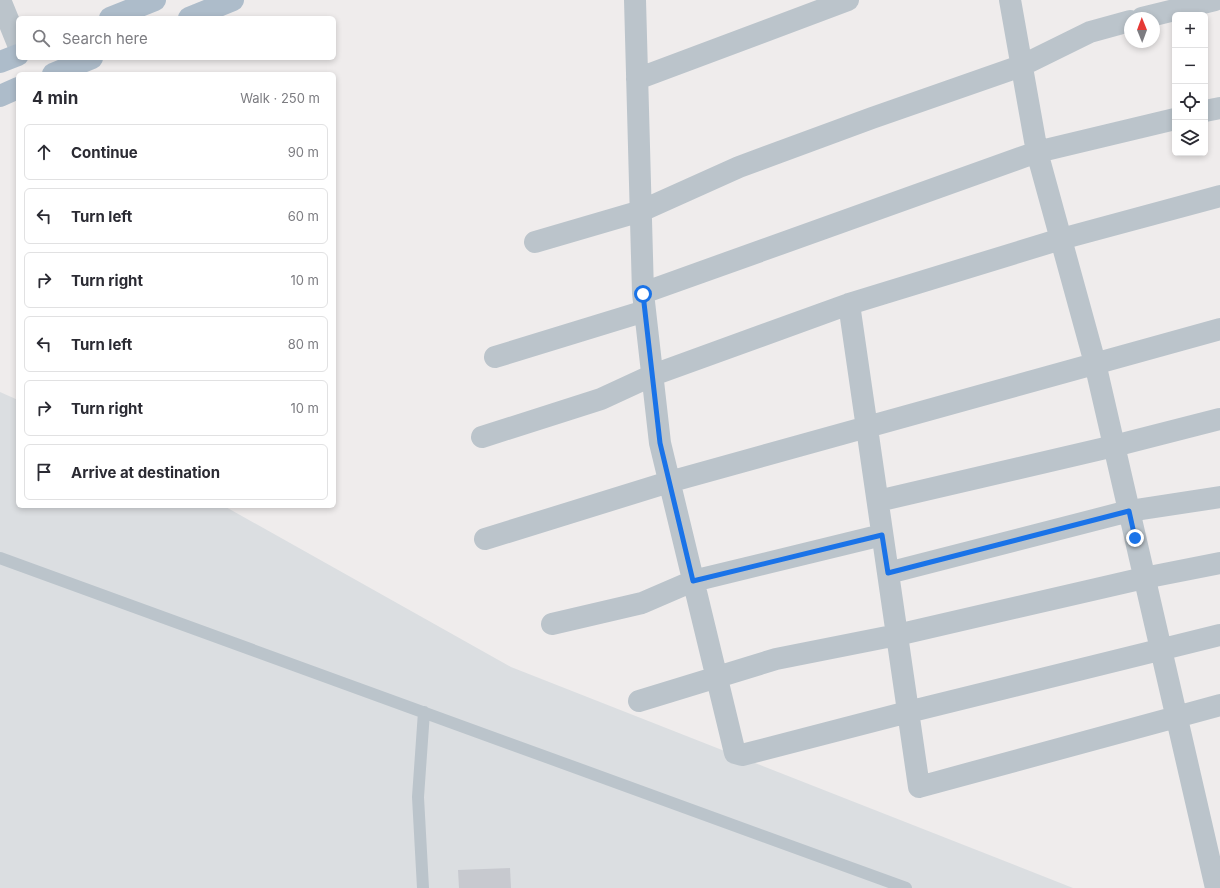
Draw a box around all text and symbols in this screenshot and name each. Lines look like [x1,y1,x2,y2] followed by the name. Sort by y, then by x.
[1124,12,1160,48] north arrow
[1172,12,1208,156] map controls
[1172,12,1208,48] button: +
[16,16,336,60] search box
[30,27,52,49] icon: search
[62,29,148,48] text: Search here
[1172,48,1208,84] button: −
[1172,84,1208,120] button: locate
[32,88,78,108] text: 4 min
[240,90,320,106] text: Walk · 250 m
[1172,120,1208,156] button: layers
[33,141,55,163] icon: ahead
[71,143,138,162] text: Continue
[288,144,319,160] text: 90 m
[33,205,55,227] icon: left
[71,207,132,226] text: Turn left
[288,208,319,224] text: 60 m
[33,269,55,291] icon: right
[71,271,143,290] text: Turn right
[290,272,319,288] text: 10 m
[634,285,652,303] route start
[33,333,55,355] icon: left
[71,335,132,354] text: Turn left
[288,336,319,352] text: 80 m
[33,397,55,419] icon: right
[71,399,143,418] text: Turn right
[290,400,319,416] text: 10 m
[33,461,55,483] icon: arrive
[71,463,220,482] text: Arrive at destination
[1126,529,1144,547] route end

